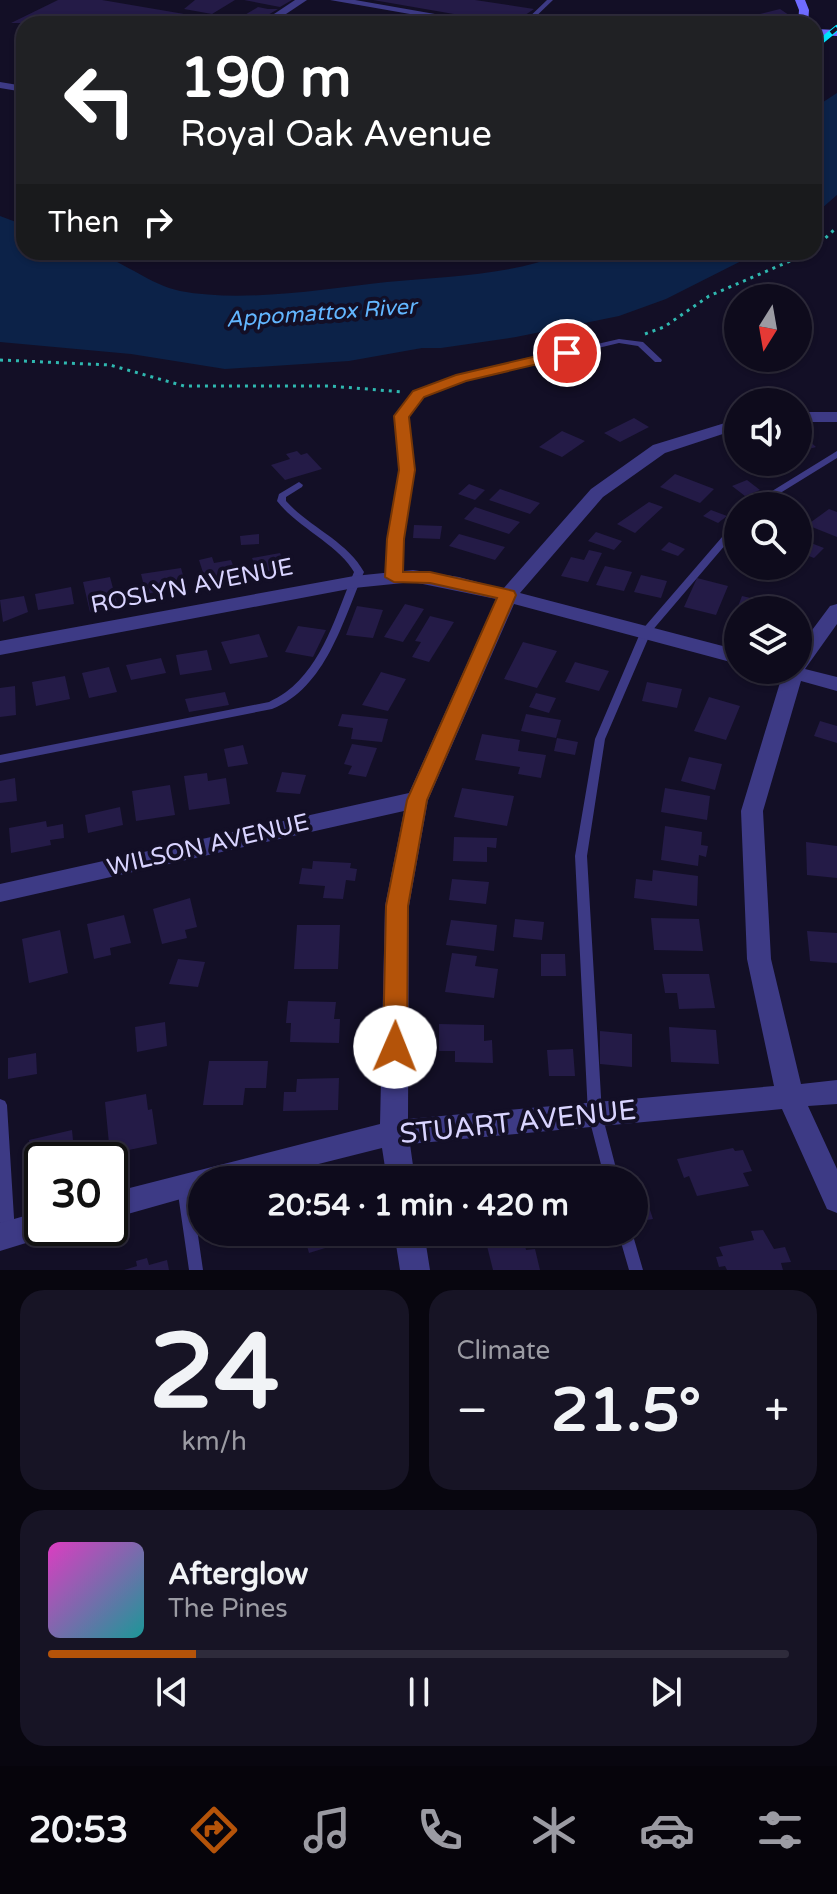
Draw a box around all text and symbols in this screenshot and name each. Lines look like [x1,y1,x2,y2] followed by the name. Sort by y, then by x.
[180,45,351,112] text: 190 m
[48,48,152,152] icon: left
[180,113,492,156] text: Royal Oak Avenue
[136,200,180,244] icon: right
[48,204,120,241] text: Then
[724,284,812,372] north arrow
[724,284,812,684] map controls
[225,293,420,333] water label: Appomattox River
[533,319,601,387] pin
[545,331,589,375] icon: arrive
[724,388,812,476] button: sound
[724,492,812,580] button: search
[88,552,296,620] street label: ROSLYN AVENUE
[724,596,812,684] button: layers
[104,808,312,882] street label: WILSON AVENUE
[353,1005,437,1089] position arrow
[398,1093,638,1151] street label: STUART AVENUE
[24,1142,128,1246] speed limit sign: 30
[267,1187,569,1224] text: 20:54 · 1 min · 420 m
[149,1311,280,1436] text: 24
[457,1335,550,1366] text: Climate
[551,1375,701,1447] text: 21.5°
[457,1385,488,1438] text: −
[764,1385,789,1438] text: +
[182,1426,247,1457] text: km/h
[168,1556,308,1593] text: Afterglow
[168,1593,288,1624] text: The Pines
[150,1670,194,1714] icon: previous
[397,1670,441,1714] icon: pause
[644,1670,688,1714] icon: next
[186,1802,242,1858] icon: directions
[299,1802,355,1858] icon: music
[412,1802,468,1858] icon: phone
[526,1802,582,1858] icon: climate
[639,1802,695,1858] icon: car
[752,1802,808,1858] icon: filters
[29,1809,128,1852] text: 20:53

